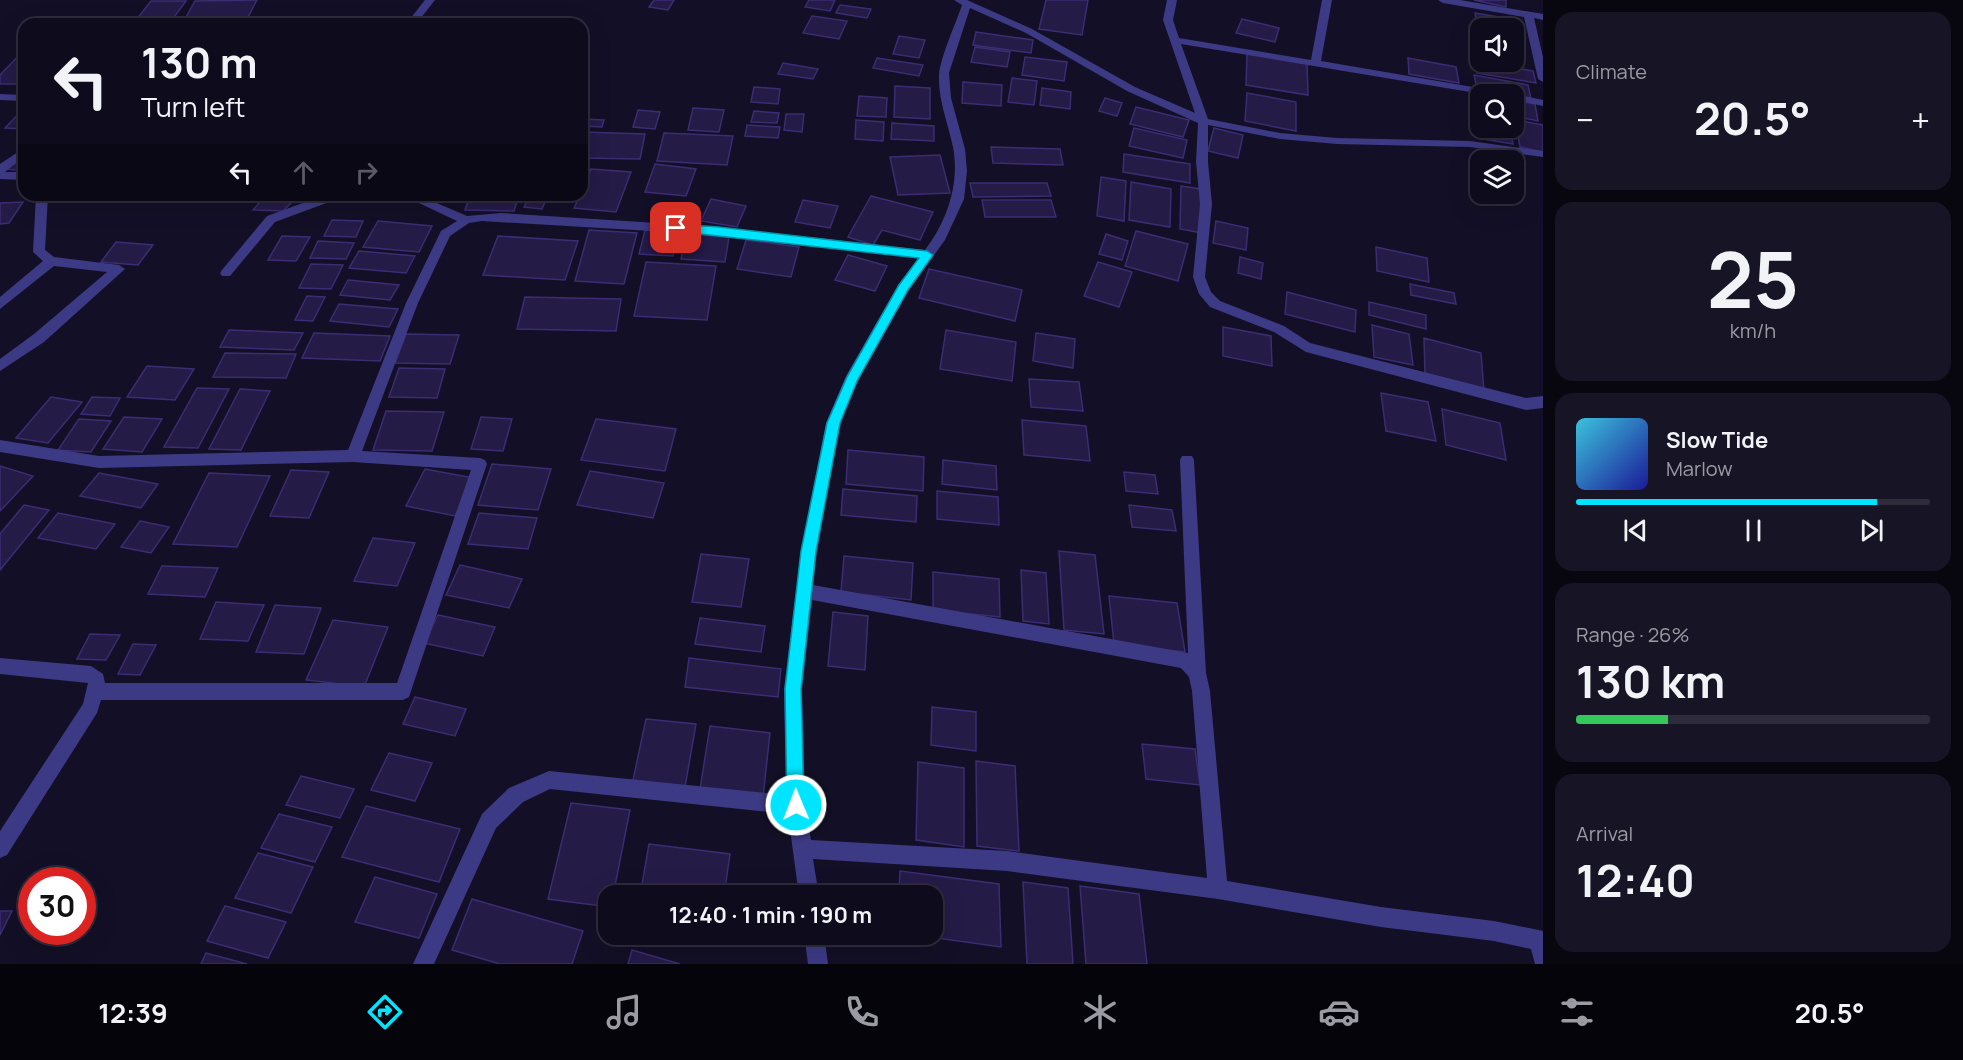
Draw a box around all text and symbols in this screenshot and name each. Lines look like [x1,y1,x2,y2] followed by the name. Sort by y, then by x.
[1470,18,1524,204] map controls
[1470,18,1524,72] button: sound
[141,33,258,91] text: 130 m
[42,42,120,120] icon: left
[1576,58,1647,85] text: Climate
[1470,84,1524,138] button: search
[1694,87,1811,149] text: 20.5°
[141,88,245,125] text: Turn left
[1576,97,1594,142] text: −
[1911,97,1930,142] text: +
[1470,150,1524,204] button: layers
[224,156,257,189] icon: left
[287,156,320,189] icon: ahead
[350,156,383,189] icon: right
[650,202,701,253] pin
[659,211,692,244] icon: arrive
[1707,225,1799,331] text: 25
[1730,317,1776,344] text: km/h
[1666,425,1768,455] text: Slow Tide
[1666,455,1733,482] text: Marlow
[1619,514,1652,547] icon: previous
[1737,514,1770,547] icon: pause
[1855,514,1888,547] icon: next
[1576,621,1690,648] text: Range · 26%
[1576,650,1725,712] text: 130 km
[764,773,828,837] position arrow
[1576,820,1633,847] text: Arrival
[1576,849,1695,911] text: 12:40
[18,867,96,945] speed limit sign: 30
[669,900,872,930] text: 12:40 · 1 min · 190 m
[364,991,406,1033] icon: directions
[603,991,645,1033] icon: music
[841,991,883,1033] icon: phone
[1079,991,1121,1033] icon: climate
[1318,991,1360,1033] icon: car
[1556,991,1598,1033] icon: filters
[98,994,168,1031] text: 12:39
[1795,994,1865,1031] text: 20.5°

